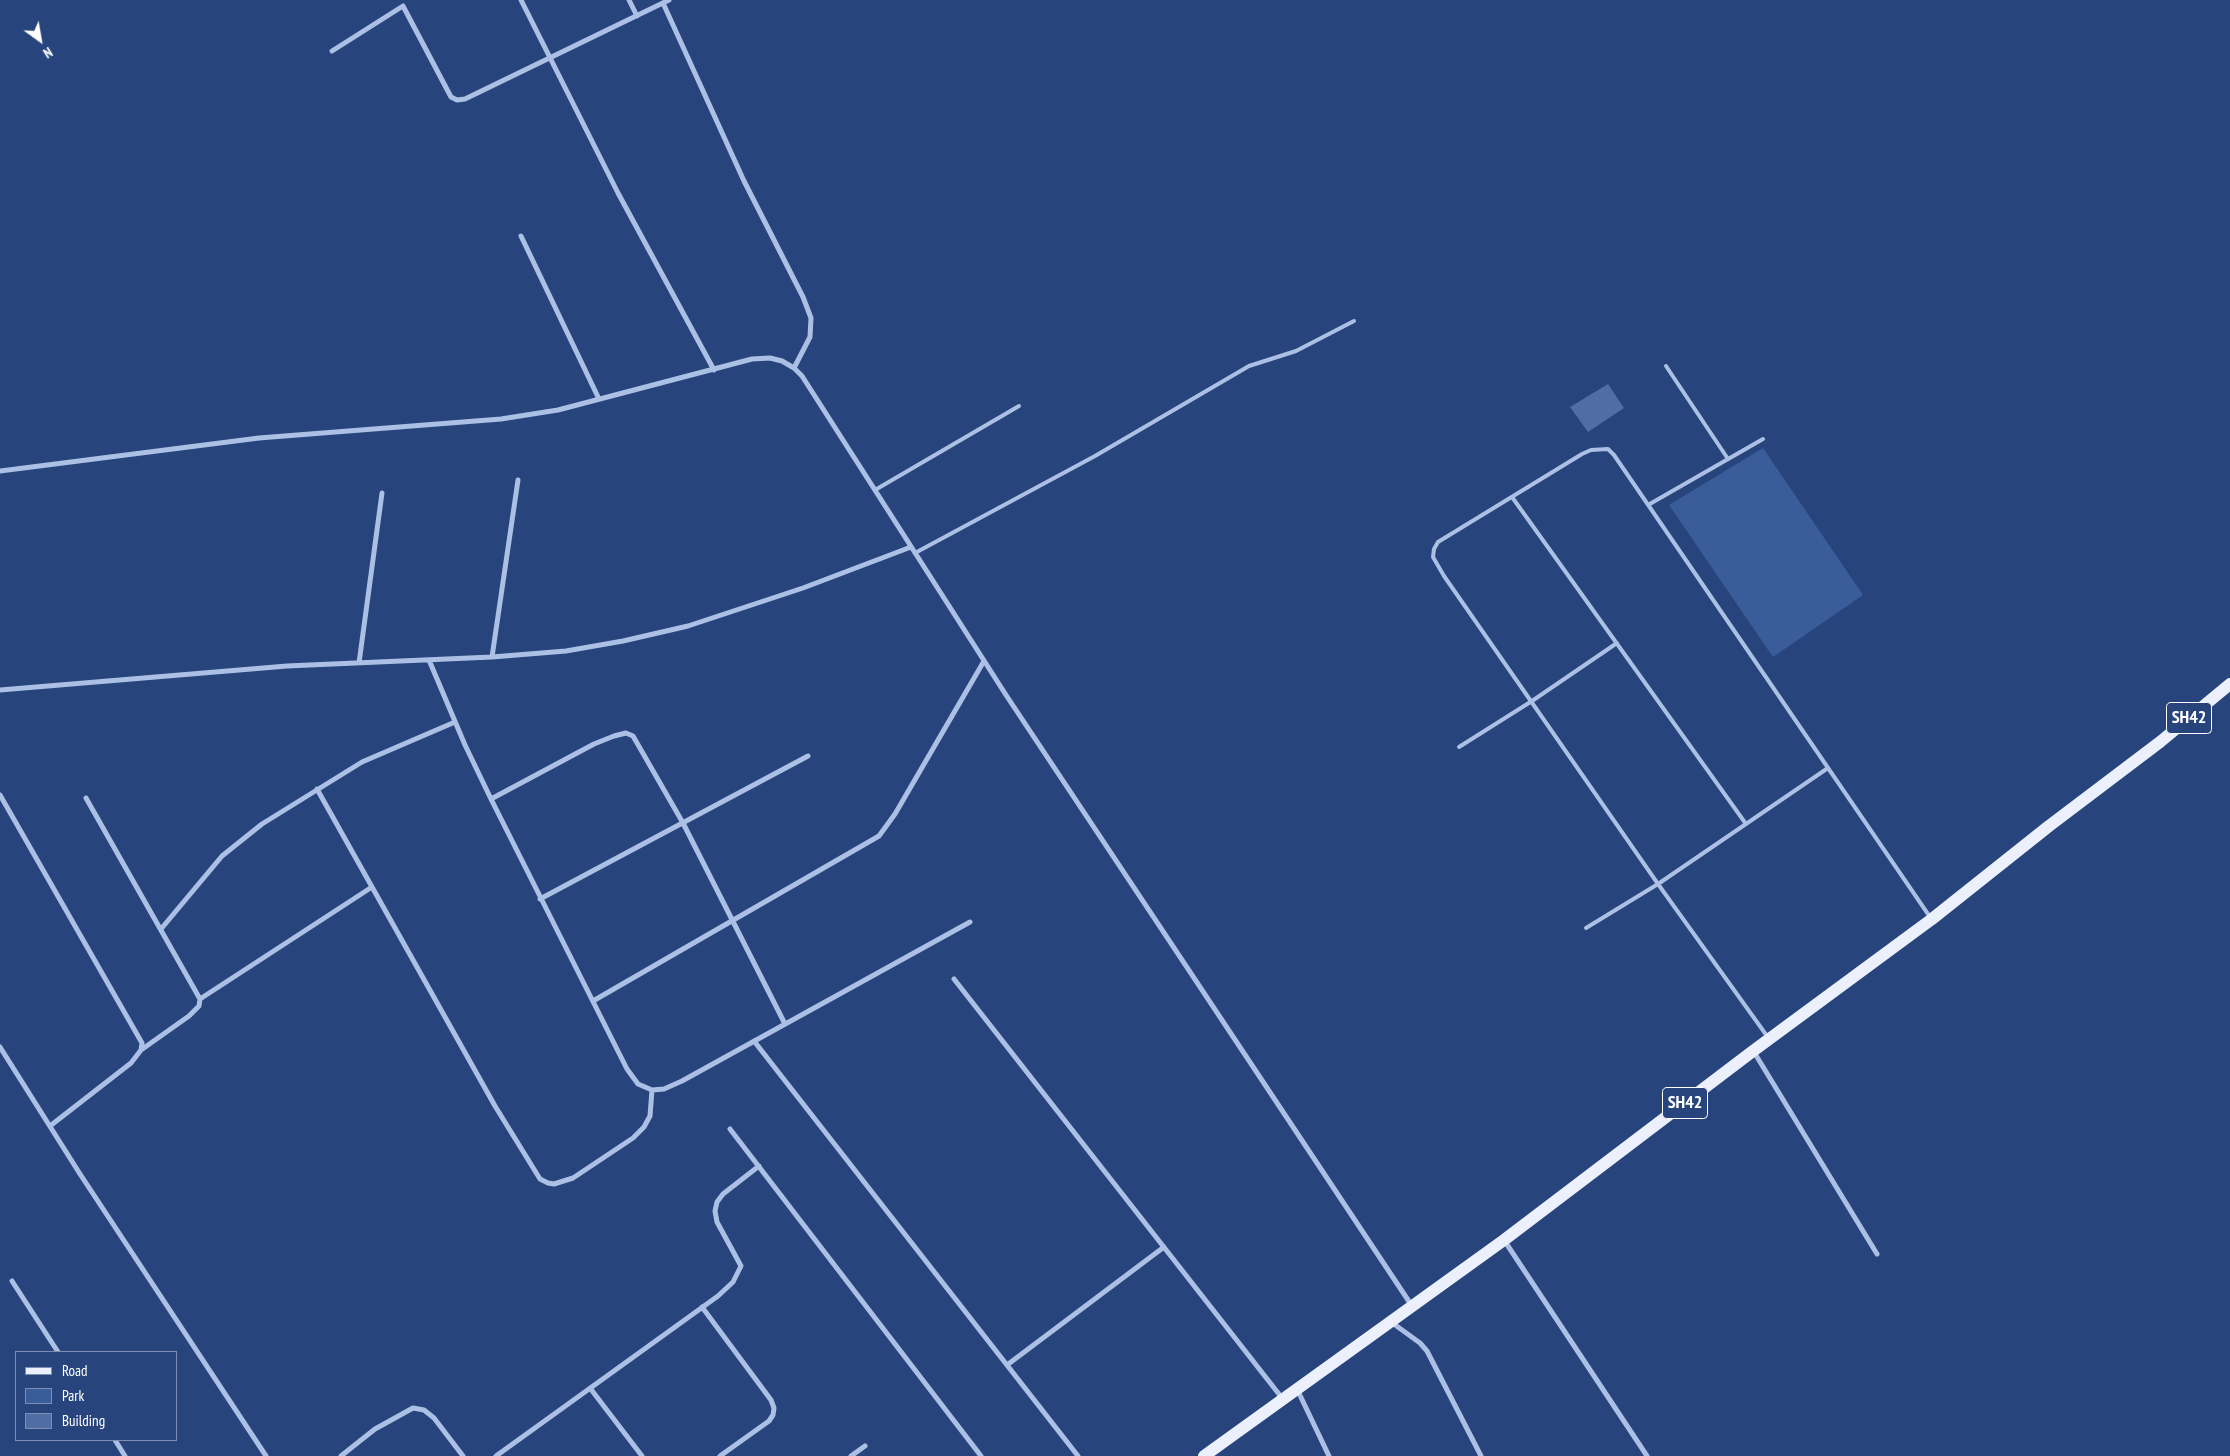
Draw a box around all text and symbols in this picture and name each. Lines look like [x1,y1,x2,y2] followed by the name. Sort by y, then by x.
[15,15,65,65] north arrow
[40,43,56,62] text: N
[2166,702,2212,734] road number: SH42
[1662,1088,1708,1118] road number: SH42
[15,1351,178,1441] legend
[62,1361,88,1380] text: Road
[62,1386,84,1405] text: Park
[62,1411,105,1430] text: Building

